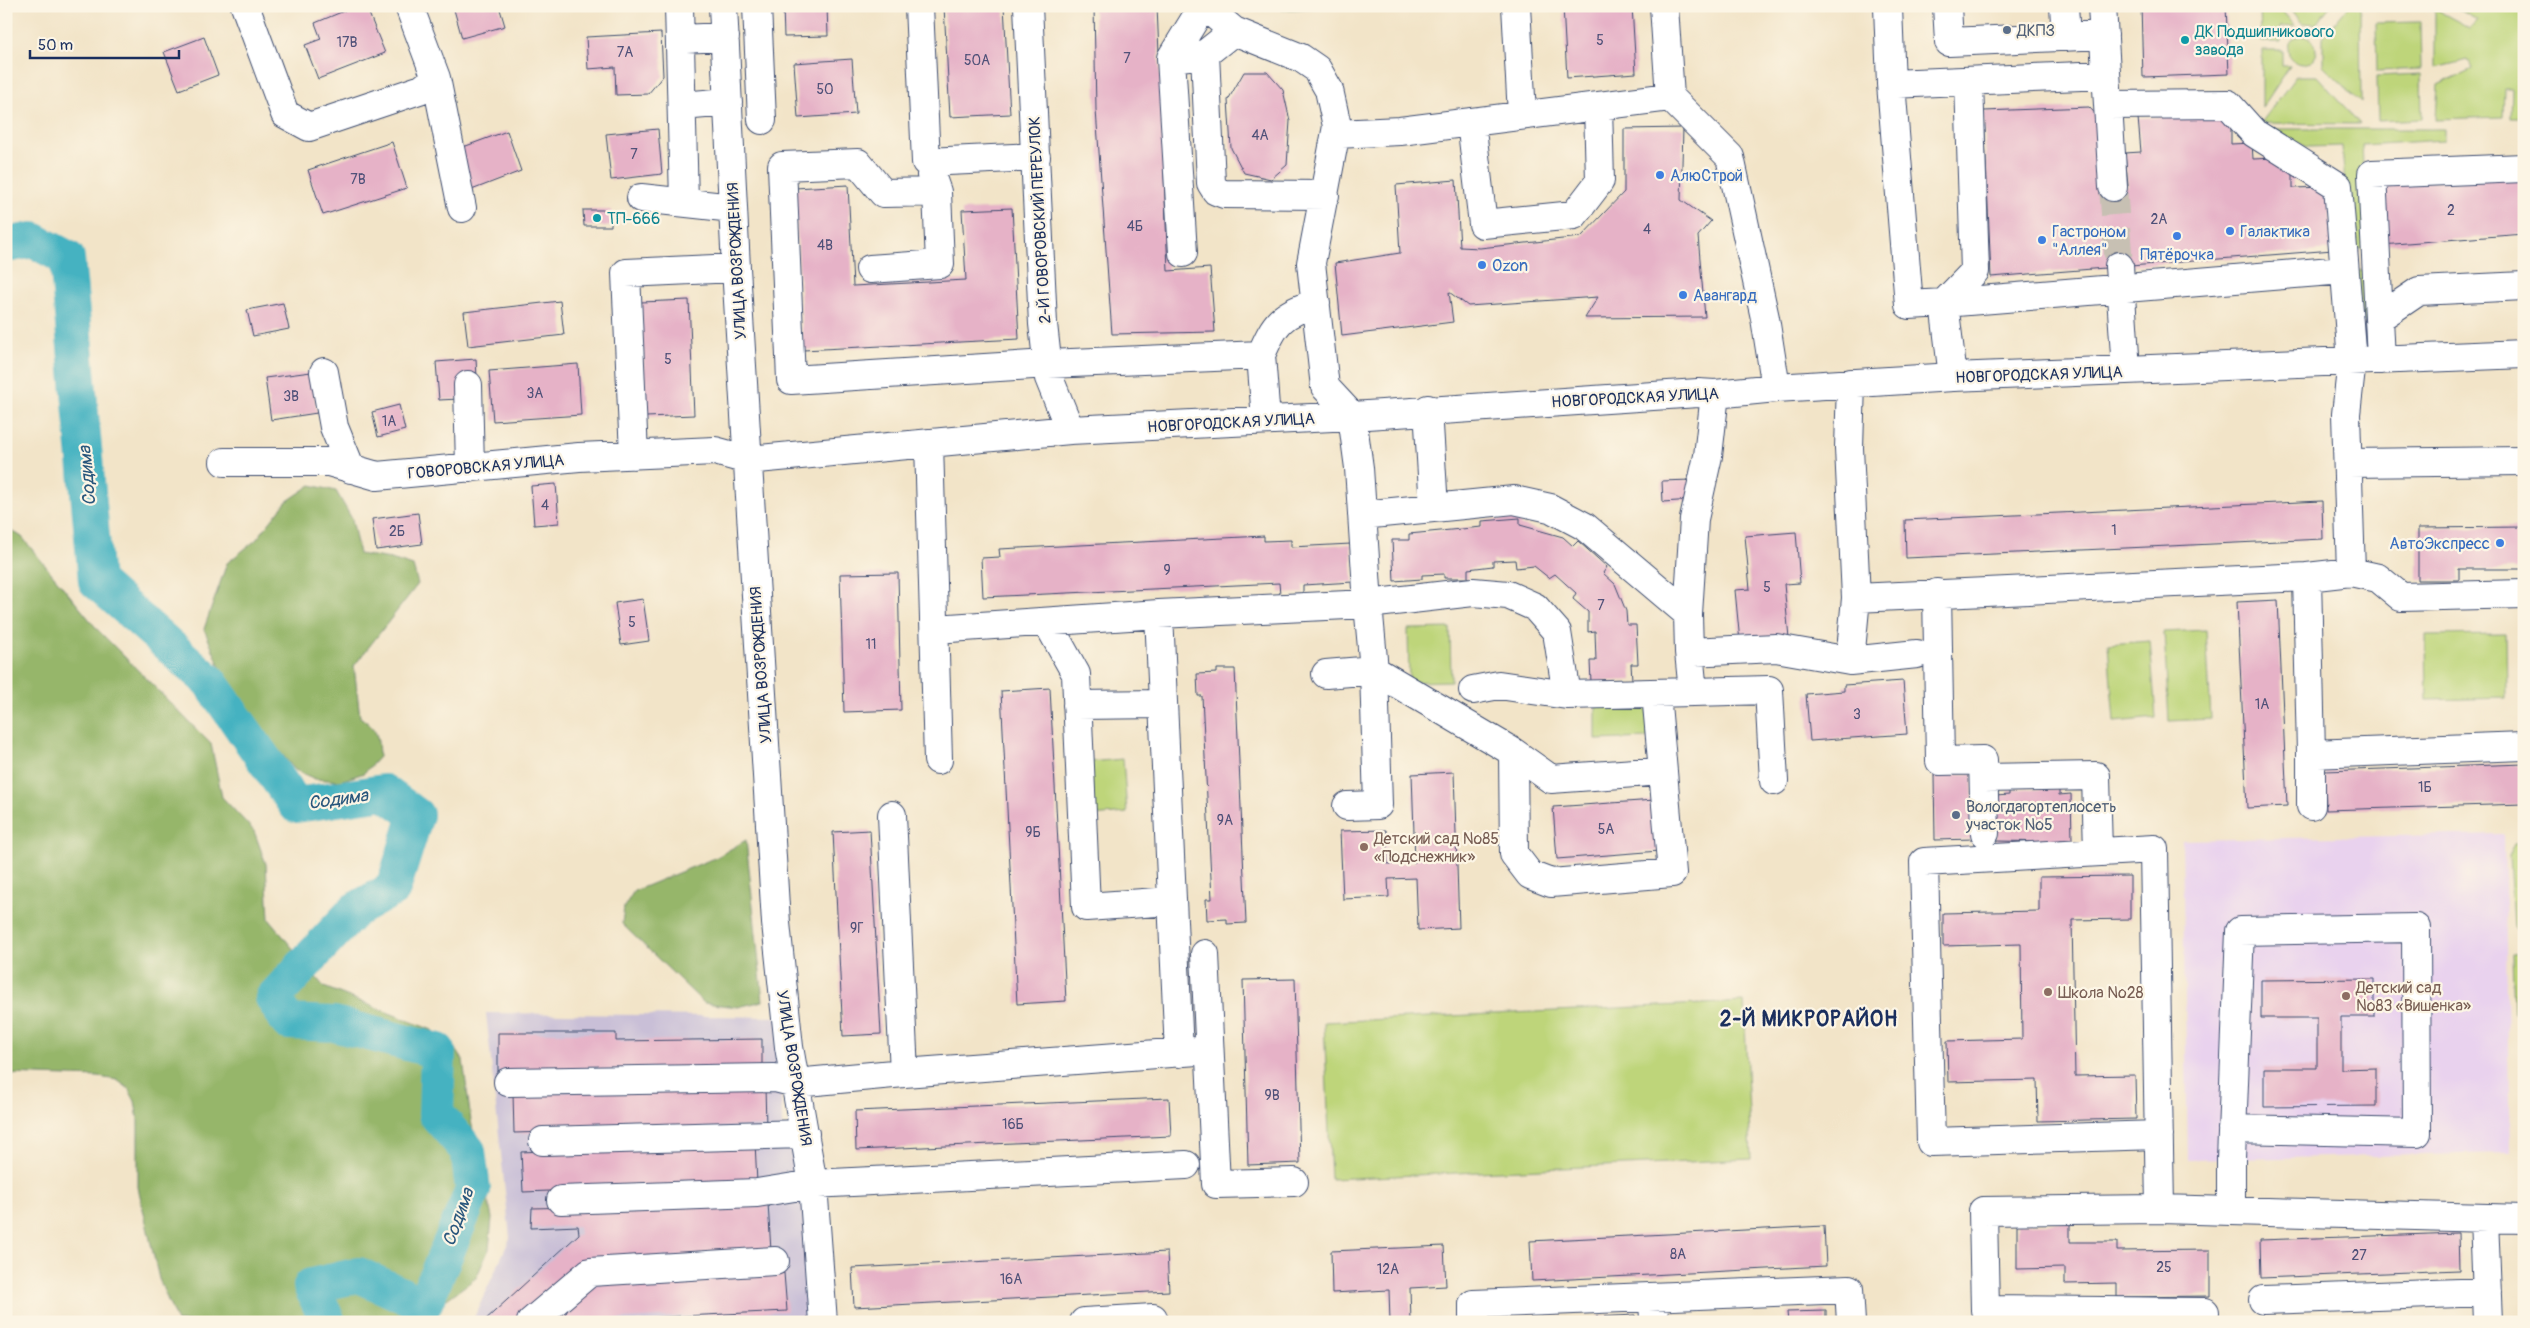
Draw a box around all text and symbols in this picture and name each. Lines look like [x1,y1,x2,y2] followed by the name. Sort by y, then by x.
[2016,21,2055,41] place label: ДКПЗ
[2194,22,2335,60] place label: ДК Подшипникового завода
[2001,24,2013,36] marker: ДКПЗ
[30,28,179,60] scale bar
[1596,32,1604,49] house number: 5
[337,34,357,51] house number: 17В
[2179,34,2191,46] marker: ДК Подшипникового завода
[38,36,73,55] text: 50 m
[617,44,633,61] house number: 7А
[1123,50,1131,67] house number: 7
[964,52,990,69] house number: 50А
[816,81,834,98] house number: 50
[1025,116,1055,324] street label: 2-Й ГОВОРОВСКИЙ ПЕРЕУЛОК
[1251,127,1269,144] house number: 4А
[630,146,638,163] house number: 7
[1670,166,1743,186] place label: АлюСтрой
[1654,169,1666,181] marker: АлюСтрой
[350,171,366,188] house number: 7В
[723,182,751,340] street label: УЛИЦА ВОЗРОЖДЕНИЯ
[2447,202,2455,219] house number: 2
[607,209,660,229] place label: ТП-666
[2151,211,2167,228] house number: 2А
[591,212,603,224] marker: ТП-666
[1127,218,1143,235] house number: 4Б
[1643,221,1651,238] house number: 4
[2052,222,2126,260] place label: Гастроном "Аллея"
[2240,222,2310,242] place label: Галактика
[2224,225,2236,237] marker: Галактика
[2171,230,2183,242] marker: Пятёрочка
[2036,234,2048,246] marker: Гастроном "Аллея"
[817,237,833,254] house number: 4В
[2140,245,2214,265] place label: Пятёрочка
[1492,256,1528,276] place label: Ozon
[1476,259,1488,271] marker: Ozon
[1693,286,1757,306] place label: Авангард
[1677,289,1689,301] marker: Авангард
[664,351,672,368] house number: 5
[1955,362,2123,388] street label: НОВГОРОДСКАЯ УЛИЦА
[1551,384,1719,412] street label: НОВГОРОДСКАЯ УЛИЦА
[527,385,543,402] house number: 3А
[283,388,299,405] house number: 3В
[1147,409,1315,437] street label: НОВГОРОДСКАЯ УЛИЦА
[382,413,396,430] house number: 1А
[73,444,102,507] water label: Содима
[407,450,565,484] street label: ГОВОРОВСКАЯ УЛИЦА
[541,497,549,514] house number: 4
[2111,522,2117,539] house number: 1
[389,523,405,540] house number: 2Б
[2389,534,2490,554] place label: АвтоЭкспресс
[2494,537,2506,549] marker: АвтоЭкспресс
[1163,562,1171,579] house number: 9
[1763,579,1771,596] house number: 5
[746,586,776,744] street label: УЛИЦА ВОЗРОЖДЕНИЯ
[1597,597,1605,614] house number: 7
[628,614,636,631] house number: 5
[866,636,876,653] house number: 11
[2255,696,2269,713] house number: 1А
[1853,706,1861,723] house number: 3
[2418,779,2432,796] house number: 1Б
[307,784,371,815] water label: Содима
[1965,797,2117,835] place label: Вологдагортеплосеть участок №5
[1950,809,1962,821] marker: Вологдагортеплосеть участок №5
[1217,812,1233,829] house number: 9А
[1598,821,1614,838] house number: 5А
[1025,824,1041,841] house number: 9Б
[1373,829,1499,867] place label: Детский сад №85 «Подснежник»
[1358,841,1370,853] marker: Детский сад №85 «Подснежник»
[850,920,864,937] house number: 9Г
[2355,978,2471,1016] place label: Детский сад №83 «Вишенка»
[2058,983,2144,1003] place label: Школа №28
[2042,986,2054,998] marker: Школа №28
[772,989,816,1147] street label: УЛИЦА ВОЗРОЖДЕНИЯ
[2340,990,2352,1002] marker: Детский сад №83 «Вишенка»
[1720,1006,1898,1033] district label: 2-Й МИКРОРАЙОН
[1264,1087,1280,1104] house number: 9В
[1002,1116,1024,1133] house number: 16Б
[437,1184,480,1249] water label: Содима
[1670,1246,1686,1263] house number: 8А
[2351,1247,2367,1264] house number: 27
[2156,1259,2172,1276] house number: 25
[1377,1261,1399,1278] house number: 12А
[1000,1271,1022,1288] house number: 16А

